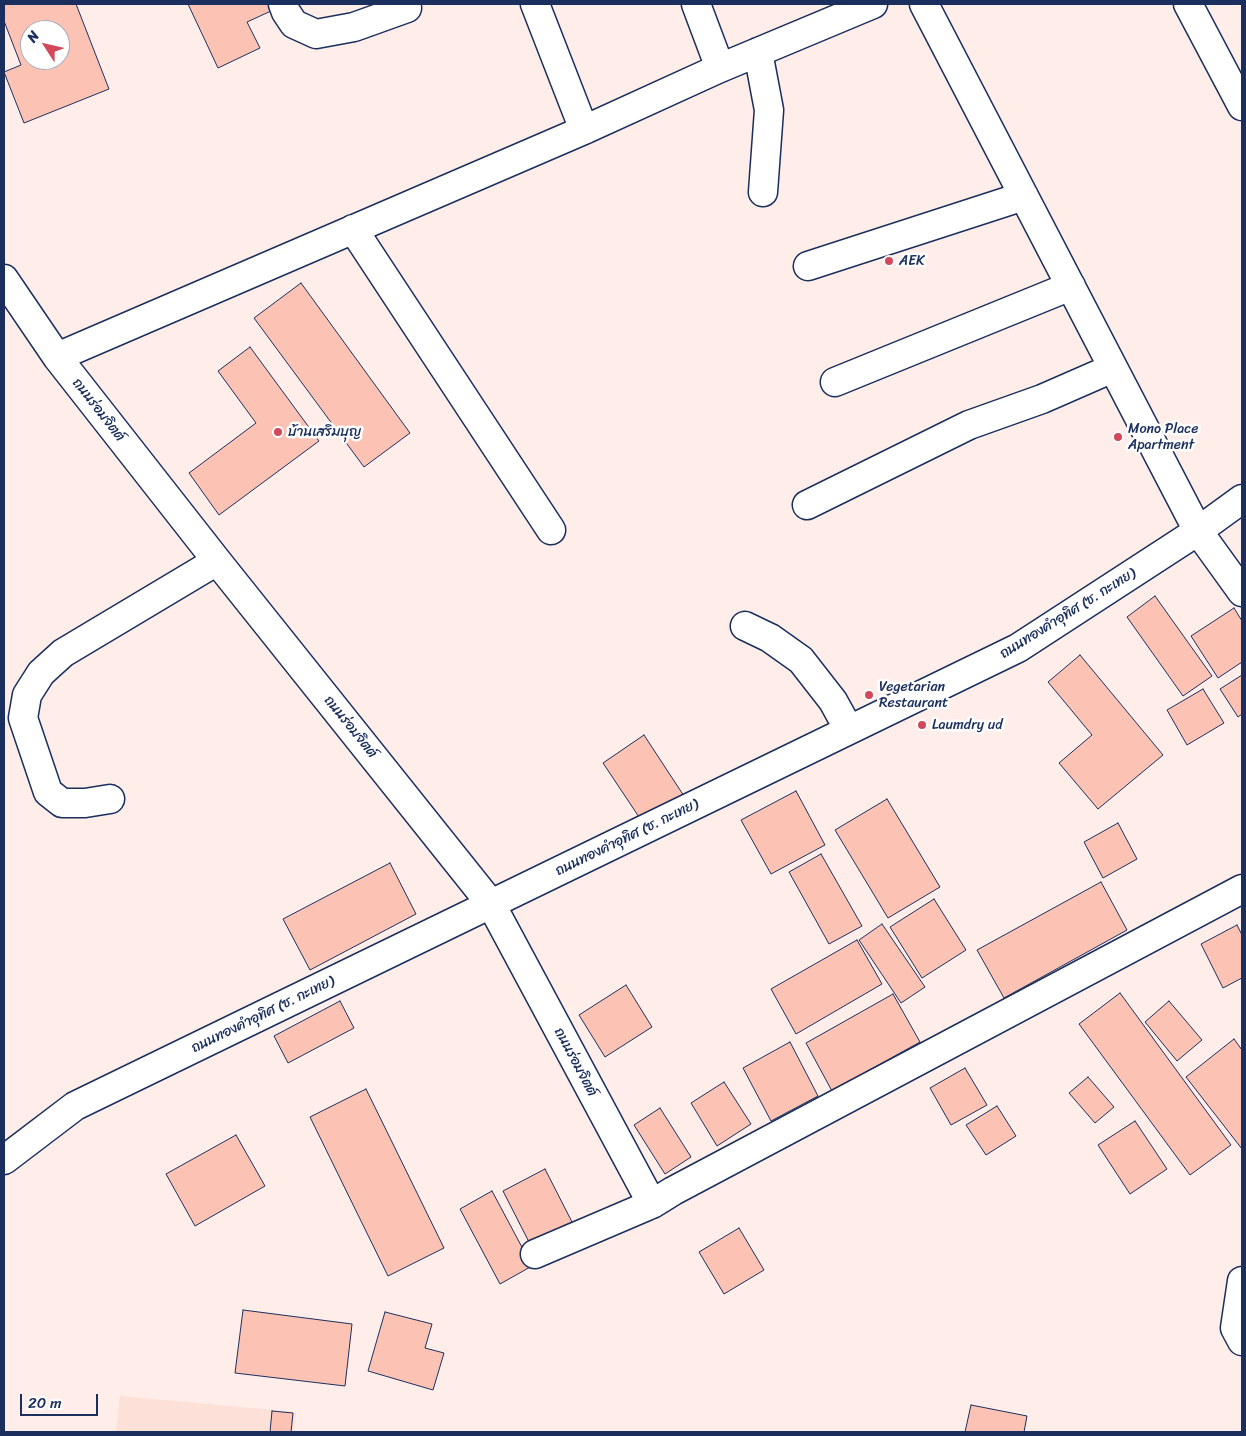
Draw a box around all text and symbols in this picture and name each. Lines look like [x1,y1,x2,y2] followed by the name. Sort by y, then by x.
[20,20,70,70] north arrow
[20,26,46,48] text: N
[899,253,924,269] place label: AEK
[883,255,895,267] marker: AEK
[68,375,128,445] street label: ถนนร่อมจิตต์
[1128,421,1199,454] place label: Mono Place Apartment
[288,424,361,440] place label: บ้านเสริมบุญ
[272,426,284,438] marker: บ้านเสริมบุญ
[1112,431,1124,443] marker: Mono Place Apartment
[997,565,1139,663] street label: ถนนทองคำอุทิศ (ซ. กะเทย)
[879,679,948,712] place label: Vegetarian Restaurant
[863,689,875,701] marker: Vegetarian Restaurant
[320,693,380,761] street label: ถนนร่อมจิตต์
[932,717,1003,733] place label: Laumdry ud
[916,719,928,731] marker: Laumdry ud
[553,796,701,880] street label: ถนนทองคำอุทิศ (ซ. กะเทย)
[189,973,337,1057] street label: ถนนทองคำอุทิศ (ซ. กะเทย)
[550,1025,600,1099] street label: ถนนร่อมจิตต์
[22,1384,100,1416] scale bar
[28,1390,62,1416] text: 20 m

